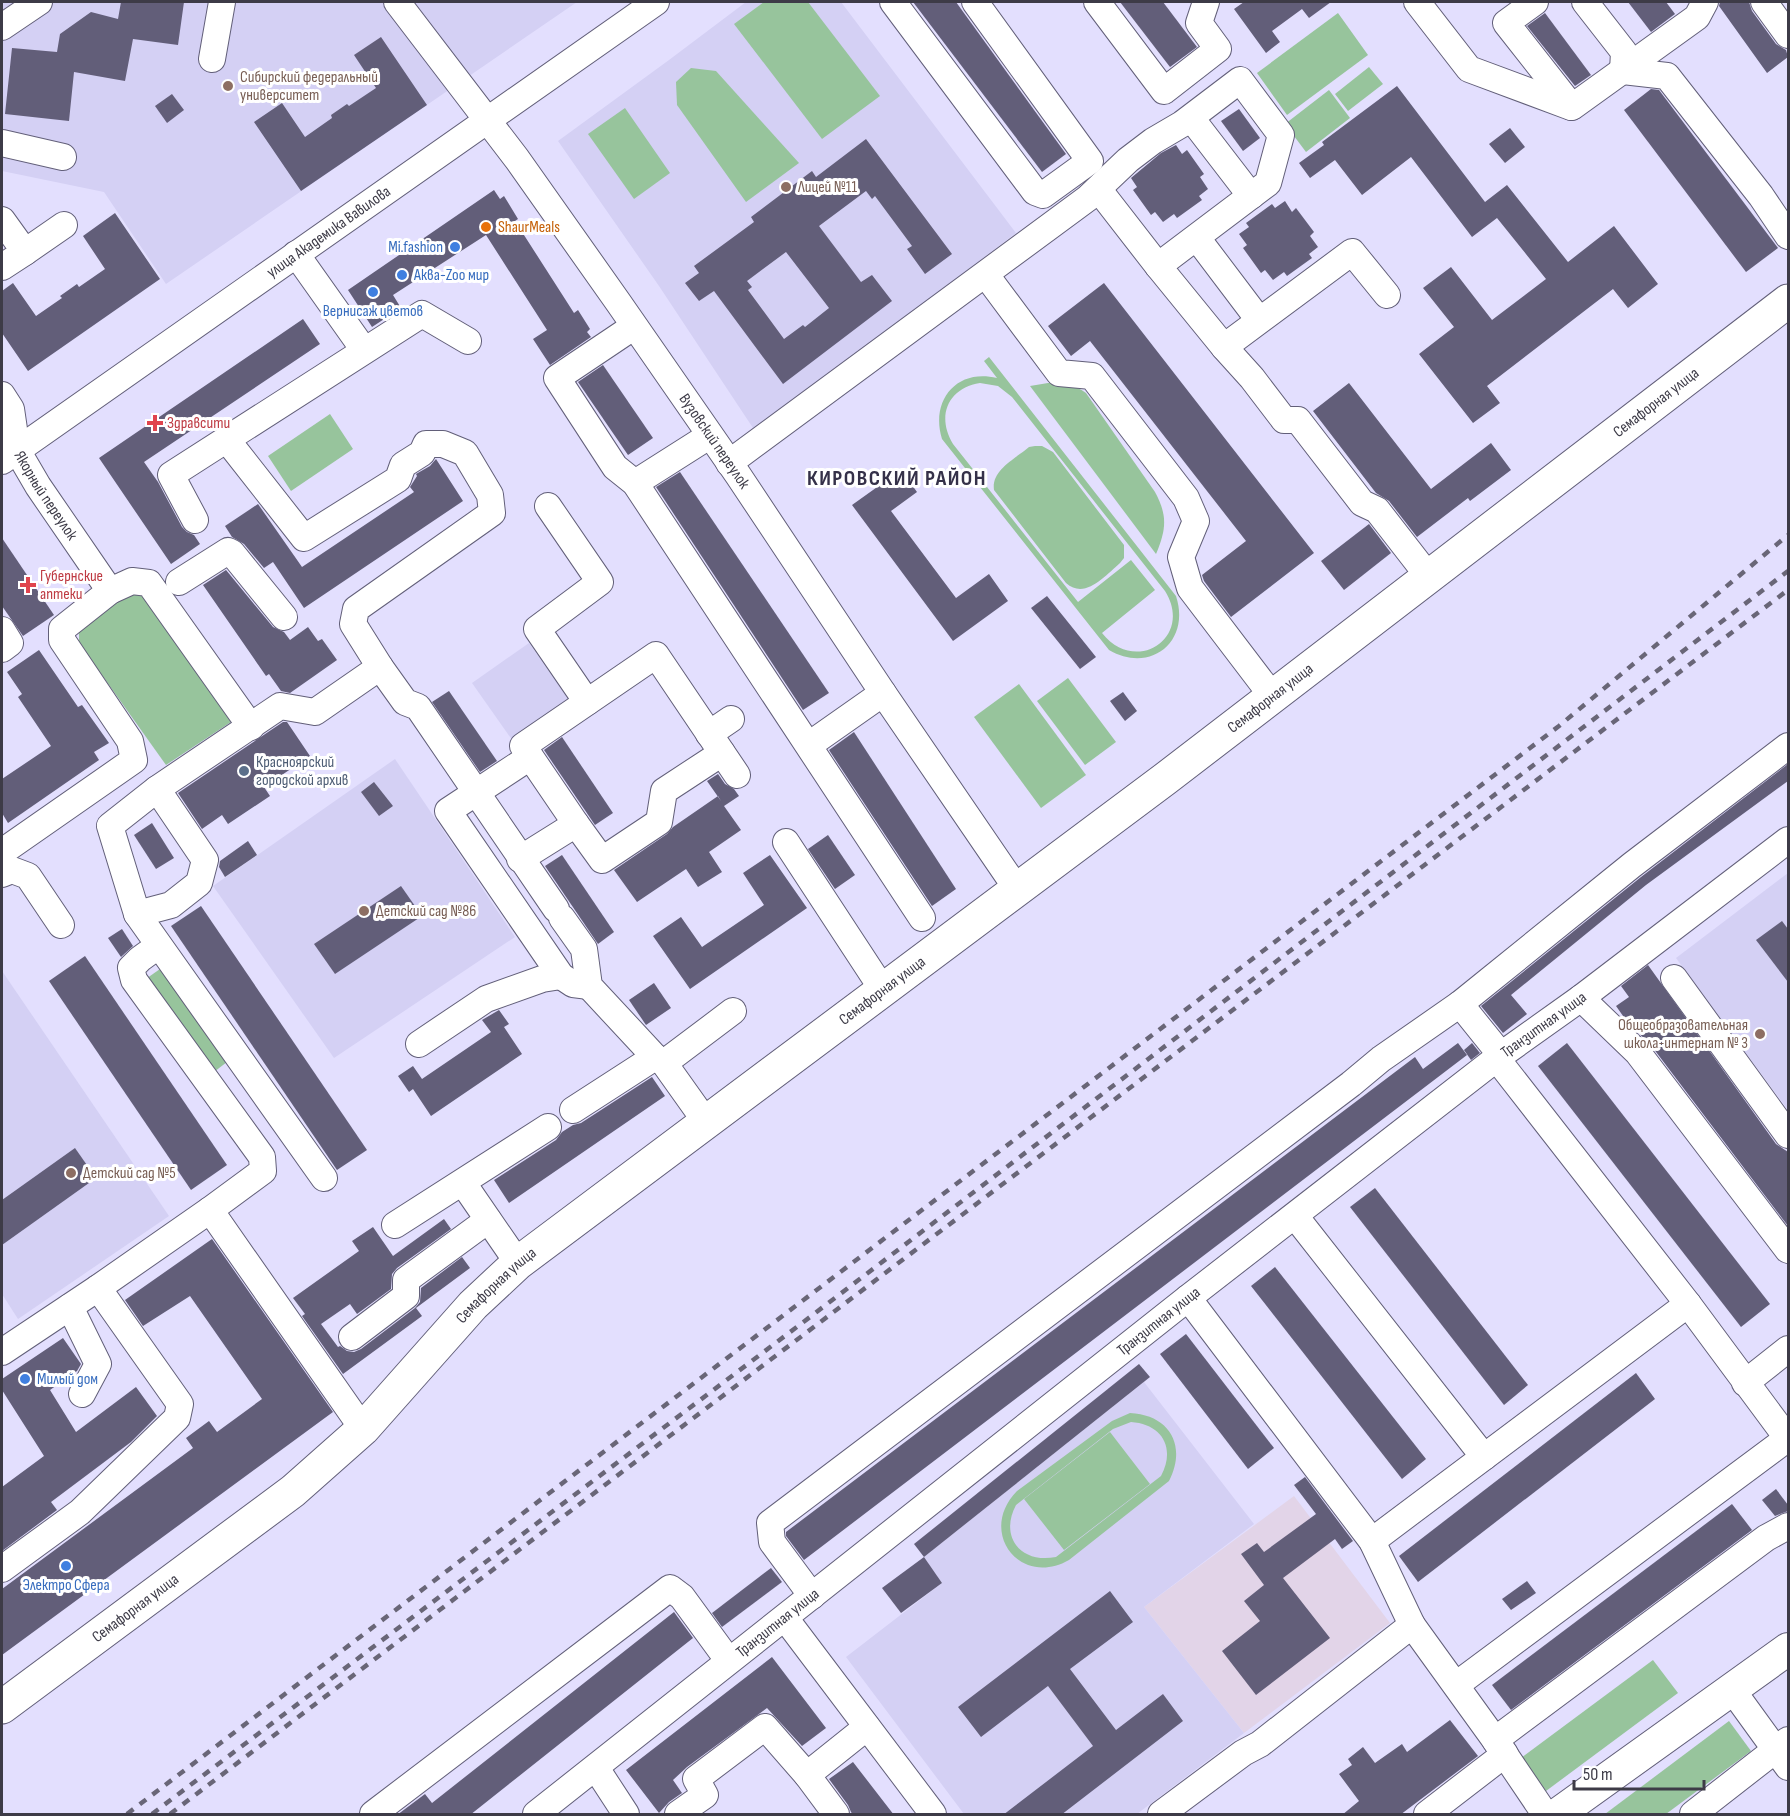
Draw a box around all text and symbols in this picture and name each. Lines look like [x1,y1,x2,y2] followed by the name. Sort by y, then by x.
[240,68,378,105] place label: Сибирский федеральный университет
[221,79,235,93] marker: Сибирский федеральный университет
[797,178,857,197] place label: Лицей №11
[779,180,793,194] marker: Лицей №11
[263,182,394,282] street label: улица Академика Вавилова
[498,218,560,237] place label: ShаurMeals
[479,220,493,234] marker: ShаurMeals
[388,238,443,257] place label: Mi.fashion
[448,240,462,254] marker: Mi.fashion
[413,266,489,285] place label: Аква-Zoo мир
[395,268,409,282] marker: Аква-Zoo мир
[366,285,380,299] marker: Вернисаж цветов
[323,302,423,321] place label: Вернисаж цветов
[1609,363,1703,441] street label: Семафорная улица
[675,390,754,493] street label: Вузовский переулок
[167,414,230,433] place label: Здравсити
[148,416,162,430] marker: Здравсити
[10,448,82,544] street label: Якорный переулок
[807,465,987,492] district label: КИРОВСКИЙ РАЙОН
[40,567,103,604] place label: Губернские аптеки
[21,578,35,592] marker: Губернские аптеки
[1224,659,1317,737] street label: Семафорная улица
[256,753,349,790] place label: Красноярский городской архив
[237,764,251,778] marker: Красноярский городской архив
[376,902,476,921] place label: Детский сад №86
[357,904,371,918] marker: Детский сад №86
[835,952,929,1029] street label: Семафорная улица
[1497,988,1590,1062] street label: Транзитная улица
[1618,1016,1748,1053] place label: Общеобразовательная школа-интернат № 3
[1753,1027,1767,1041] marker: Общеобразовательная школа-интернат № 3
[83,1164,176,1183] place label: Детский сад №5
[64,1166,78,1180] marker: Детский сад №5
[452,1243,540,1327] street label: Семафорная улица
[1113,1283,1204,1360] street label: Транзитная улица
[37,1370,98,1389] place label: Милый дом
[18,1372,32,1386] marker: Милый дом
[59,1559,73,1573] marker: Электро Сфера
[88,1570,182,1646] street label: Семафорная улица
[22,1576,110,1595] place label: Электро Сфера
[732,1584,823,1662] street label: Транзитная улица
[1574,1753,1704,1791] scale bar
[1583,1764,1613,1785] text: 50 m

